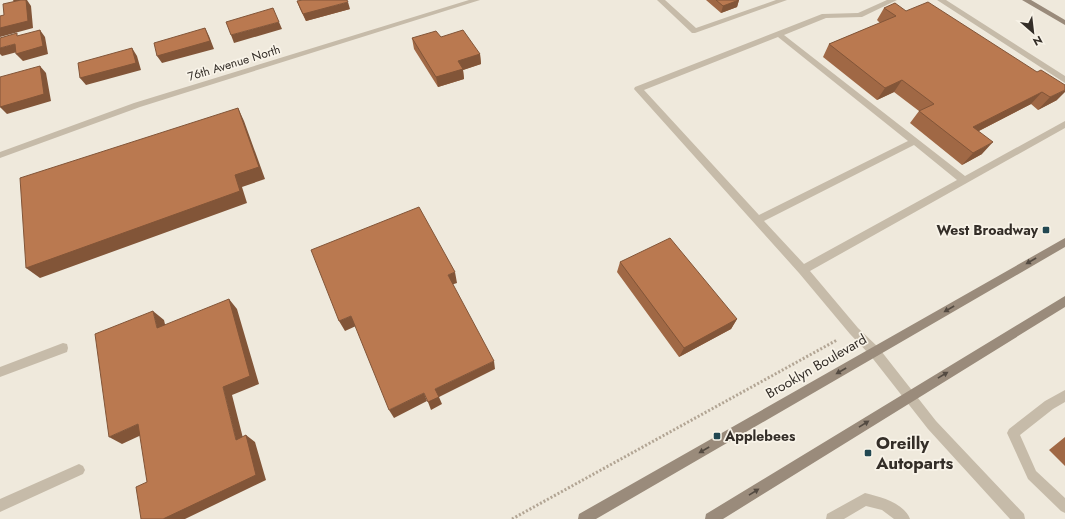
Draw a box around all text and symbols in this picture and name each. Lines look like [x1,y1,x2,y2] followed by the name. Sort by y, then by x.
[1013,12,1053,52] north arrow
[1030,32,1045,50] text: N
[185,40,283,86] street label: 76th Avenue North
[936,220,1039,240] place label: West Broadway
[1041,225,1051,235] marker: West Broadway
[1025,258,1037,265] one-way arrow
[943,305,955,312] one-way arrow
[762,329,870,403] street label: Brooklyn Boulevard
[835,367,847,374] one-way arrow
[938,371,948,379] one-way arrow
[858,420,870,427] one-way arrow
[724,426,796,446] place label: Applebees
[712,431,722,441] marker: Applebees
[875,431,953,475] place label: Oreilly Autoparts
[698,446,710,453] one-way arrow
[863,448,873,458] marker: Oreilly Autoparts
[748,489,760,496] one-way arrow

